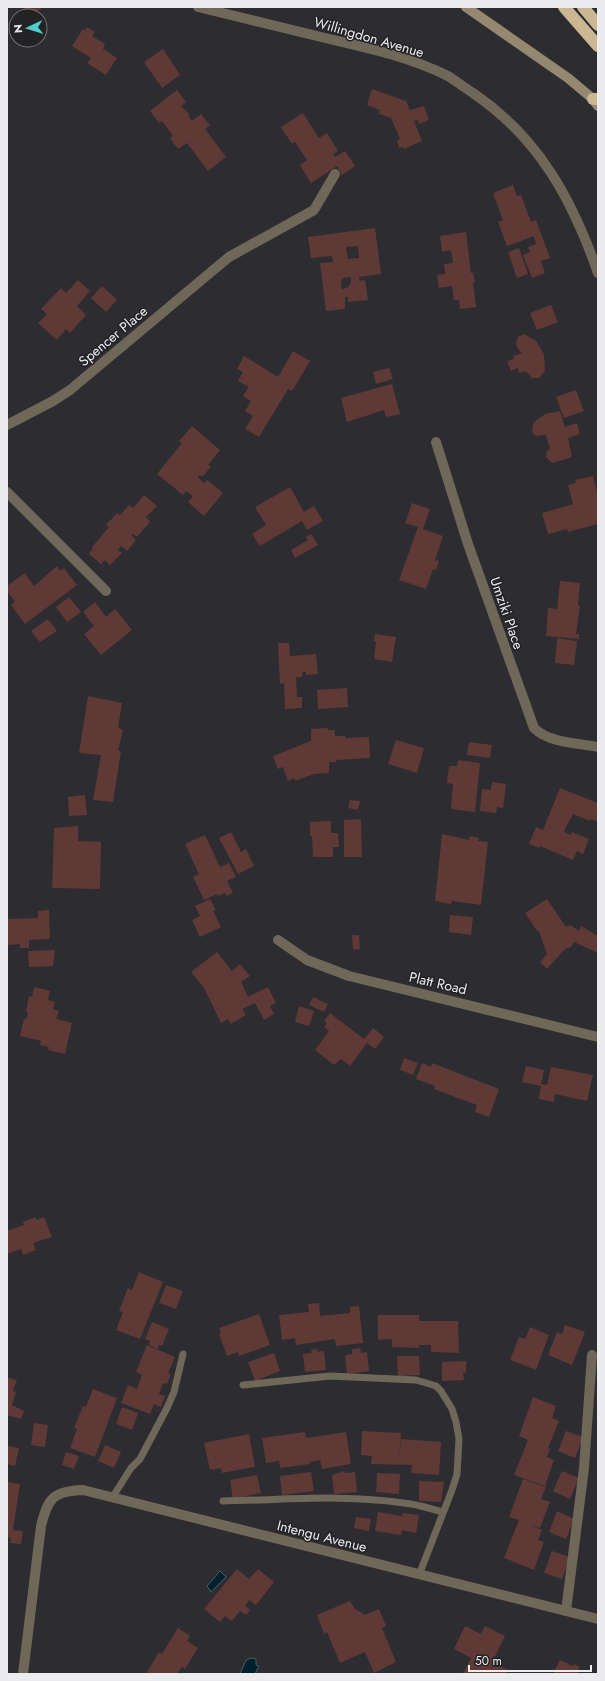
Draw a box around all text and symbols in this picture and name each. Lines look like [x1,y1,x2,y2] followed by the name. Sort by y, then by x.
[8,8,48,48] north arrow
[312,12,426,62] street label: Willingdon Avenue
[10,24,26,34] text: N
[74,301,152,371] street label: Spencer Place
[485,574,529,652] street label: Umziki Place
[407,967,469,999] street label: Platt Road
[275,1515,369,1557] street label: Intengu Avenue
[469,1647,591,1673] scale bar
[475,1652,502,1670] text: 50 m

